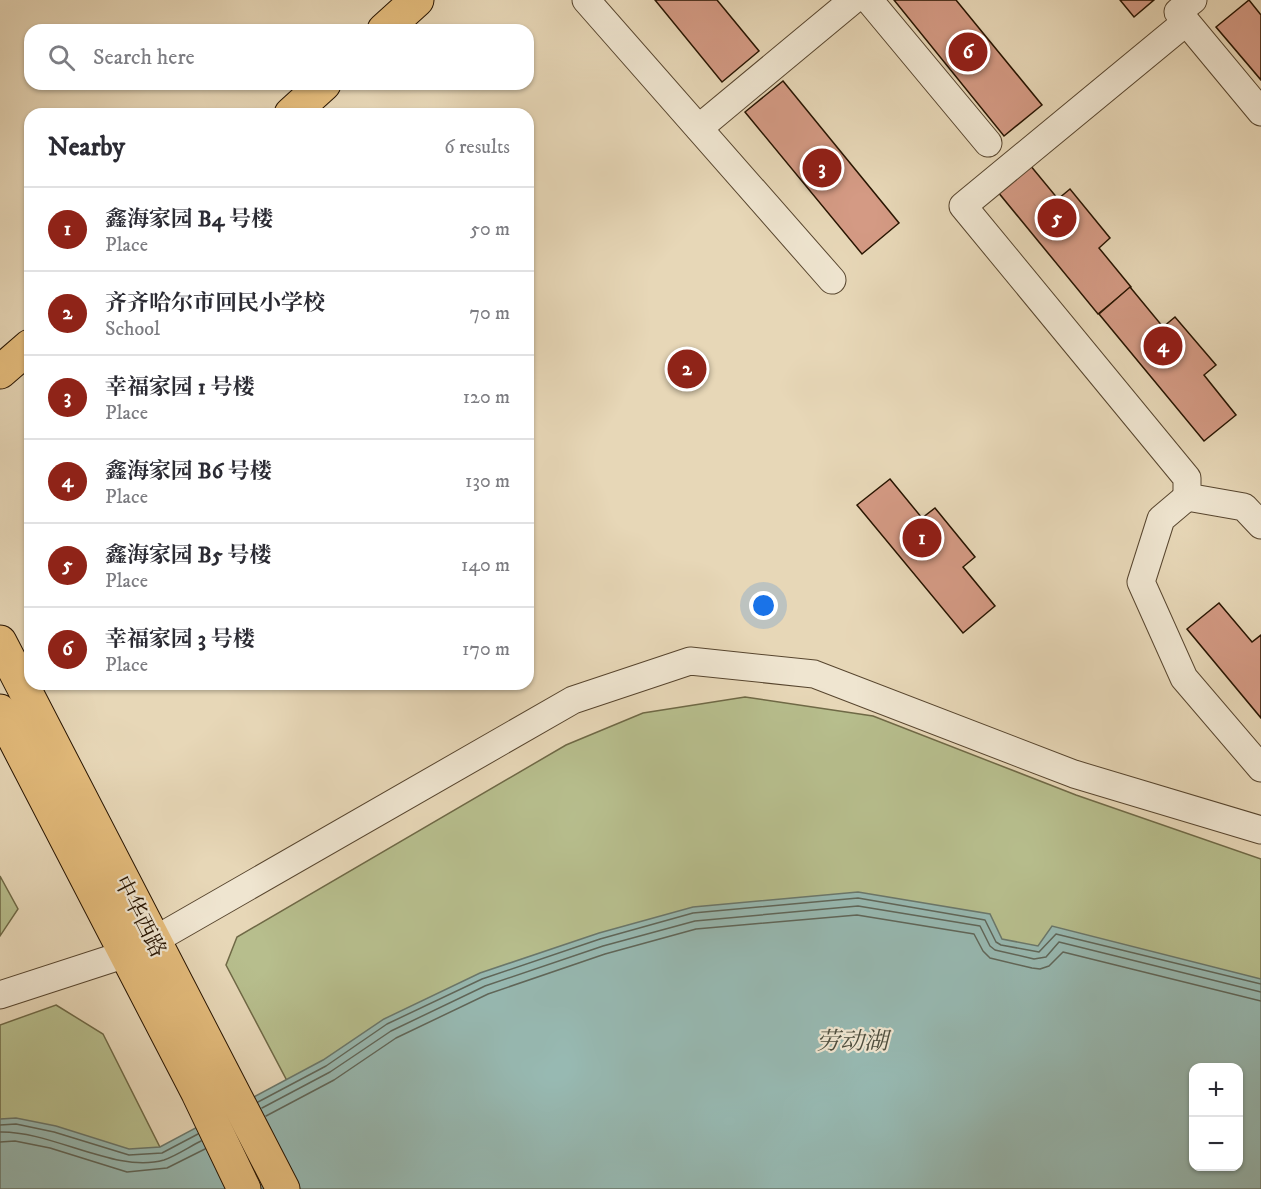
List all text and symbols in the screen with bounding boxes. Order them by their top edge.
search box [24,24,534,90]
pin: 6 [948,29,988,74]
icon: search [45,41,78,74]
text: Search here [93,44,195,71]
text: Nearby [48,131,125,164]
text: 6 results [444,135,510,160]
pin: 3 [802,146,842,190]
pin: 5 [1038,196,1076,240]
text: 鑫海家园 B4 号楼 [105,206,273,233]
text: 1 [64,217,71,242]
text: 50 m [470,217,510,242]
text: Place [105,233,148,258]
text: 齐齐哈尔市回民小学校 [105,290,325,317]
text: 2 [63,301,72,326]
text: 70 m [469,301,510,326]
text: School [105,317,160,342]
pin: 4 [1144,324,1182,368]
pin: 2 [668,346,706,392]
text: 幸福家园 1 号楼 [105,374,255,401]
text: 3 [64,385,71,410]
text: 120 m [463,385,510,410]
text: Place [105,401,148,426]
text: 鑫海家园 B6 号楼 [105,458,272,485]
text: 4 [62,469,73,494]
text: 130 m [465,469,510,494]
text: Place [105,485,148,510]
pin: 1 [902,516,942,560]
text: 鑫海家园 B5 号楼 [105,542,271,569]
text: 5 [63,553,72,578]
text: 140 m [461,553,510,578]
text: Place [105,569,148,594]
your location [749,591,778,620]
text: 幸福家园 3 号楼 [105,626,255,653]
text: 6 [62,637,73,662]
text: 170 m [462,637,510,662]
text: Place [105,653,148,678]
street label: 中华西路 [108,871,172,962]
water label: 劳动湖 [816,1027,892,1057]
map controls [1189,1063,1243,1171]
button: + [1189,1063,1243,1117]
button: − [1189,1117,1243,1171]

